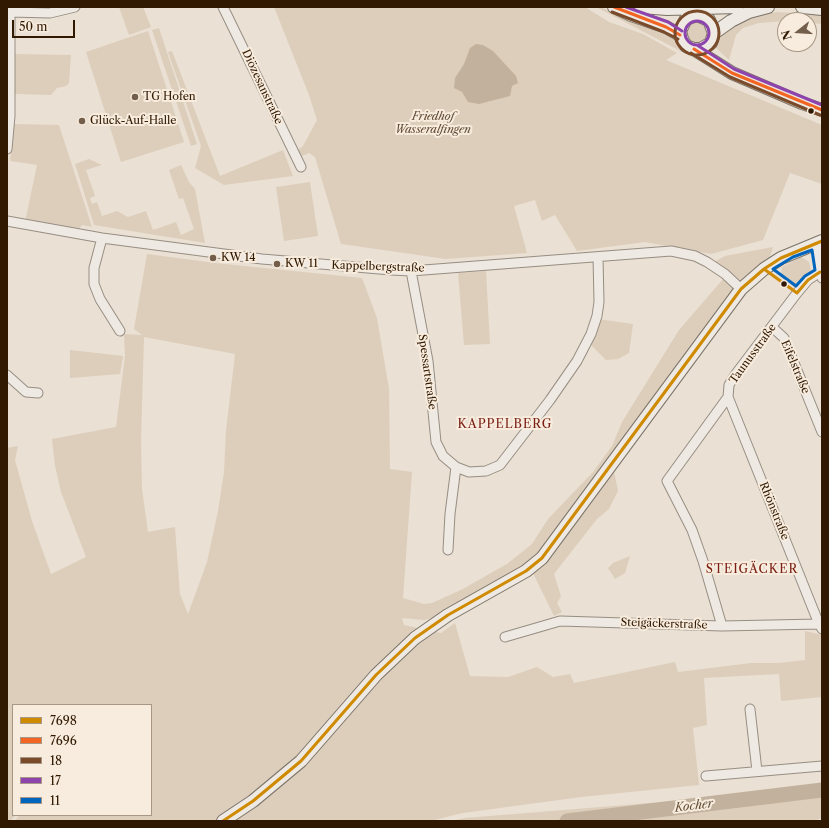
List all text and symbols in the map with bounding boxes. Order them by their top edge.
scale bar [14,12,77,38]
north arrow [777,12,817,52]
text: 50 m [19,19,48,34]
text: N [778,29,795,42]
street label: Diözesanstraße [239,47,285,127]
place label: TG Hofen [143,90,196,104]
marker: TG Hofen [130,92,140,102]
unlabelled marker [806,106,816,116]
park label: Friedhof Wasseralfingen [395,110,471,136]
place label: Glück-Auf-Halle [90,114,177,128]
marker: Glück-Auf-Halle [77,116,87,126]
place label: KW 14 [221,251,256,265]
marker: KW 14 [208,253,218,263]
place label: KW 11 [285,257,318,271]
marker: KW 11 [272,259,282,269]
street label: Kappelbergstraße [331,259,425,275]
unlabelled marker [779,279,789,289]
street label: Taunusstraße [727,321,779,387]
street label: Spessartstraße [415,333,439,411]
street label: Eifelstraße [778,338,812,396]
district label: KAPPELBERG [458,418,552,432]
street label: Rhönstraße [756,480,792,542]
district label: STEIGÄCKER [706,563,798,577]
street label: Steigäckerstraße [620,616,708,632]
legend [12,704,152,816]
text: 7698 [50,713,77,728]
text: 7696 [50,733,77,748]
text: 18 [50,753,62,768]
text: 17 [50,773,61,788]
text: 11 [50,793,60,808]
water label: Kocher [674,797,714,815]

